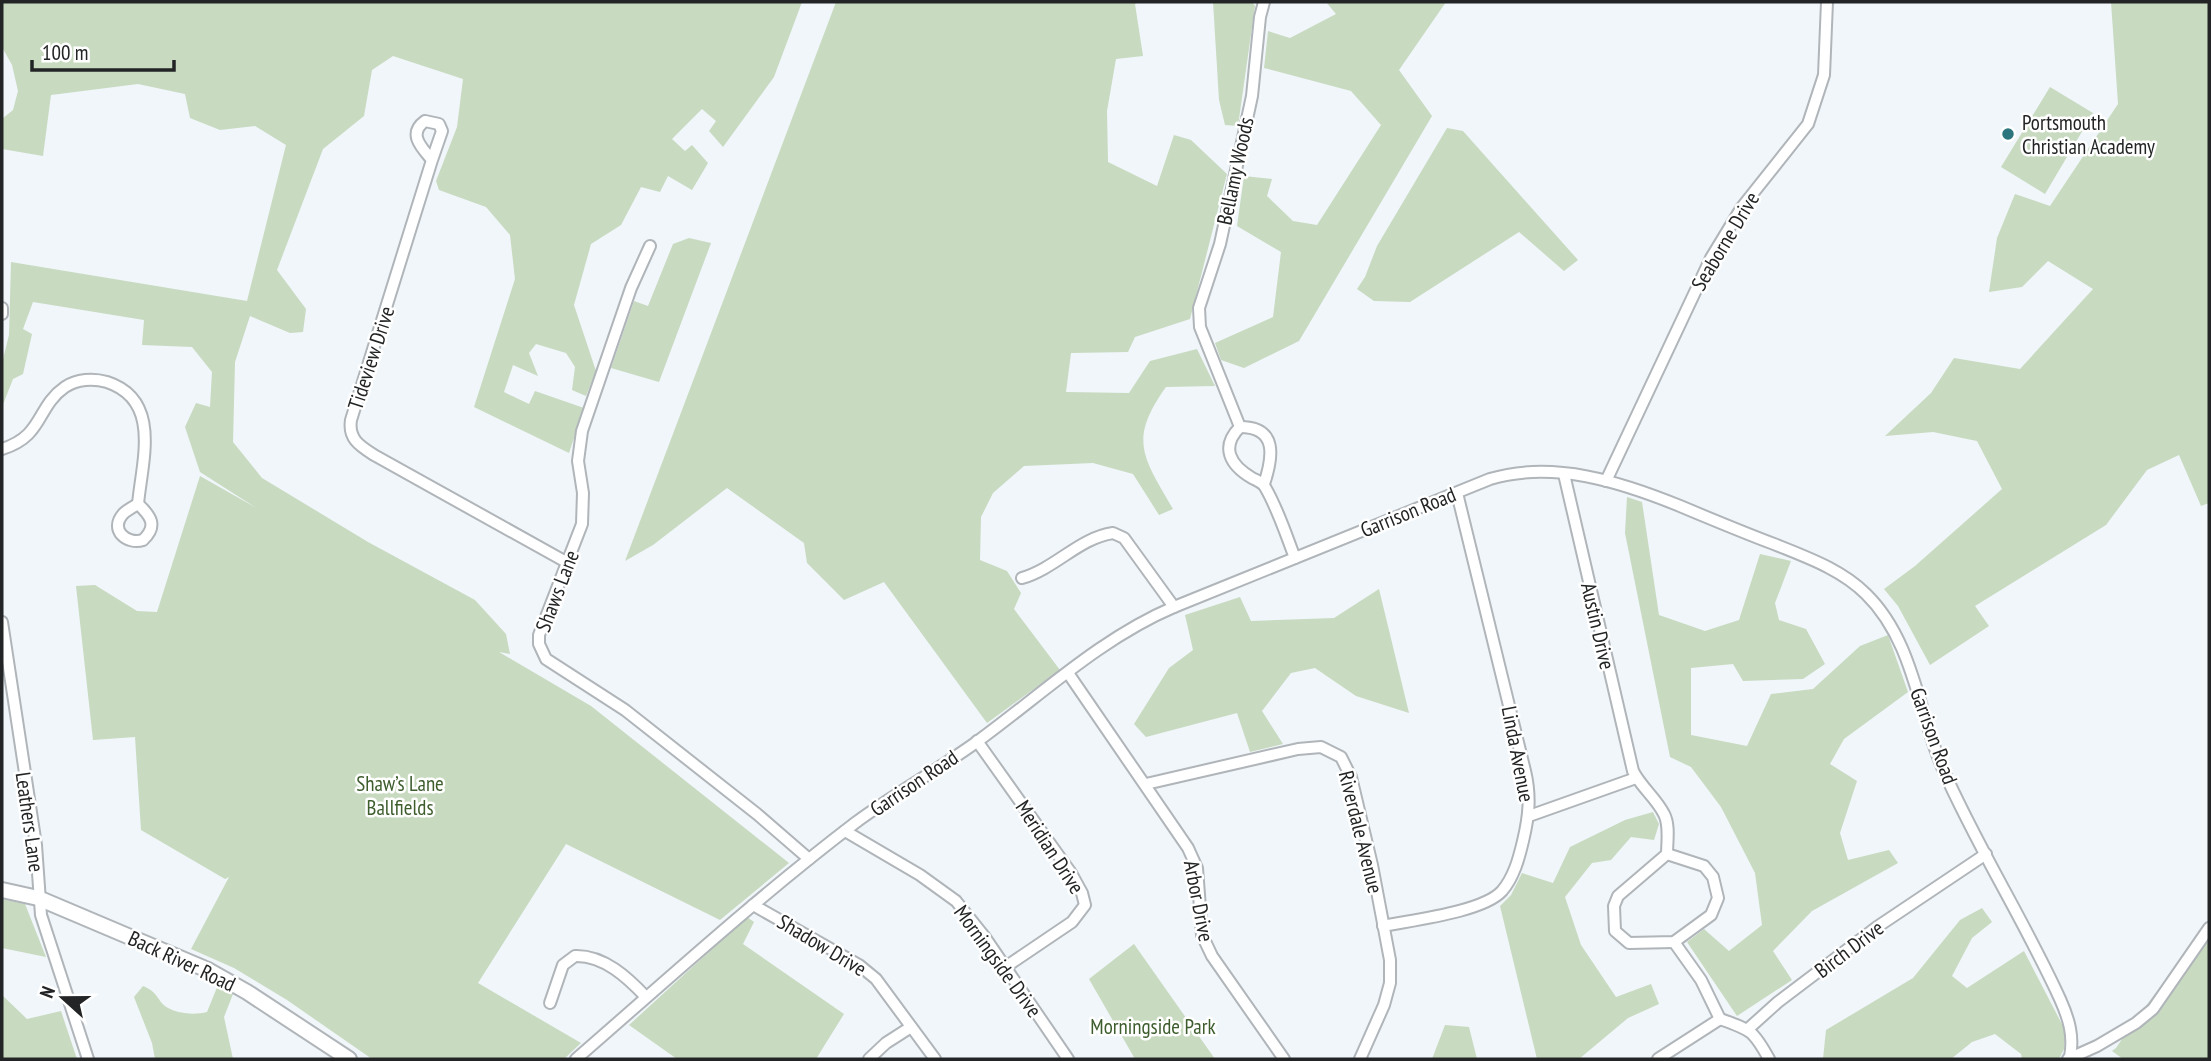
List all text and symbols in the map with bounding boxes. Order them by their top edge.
scale bar [32,28,173,72]
text: 100 m [42,39,88,66]
place label: Portsmouth Christian Academy [2022,109,2155,160]
street label: Bellamy Woods [1210,115,1260,227]
marker: Portsmouth Christian Academy [2000,126,2016,142]
street label: Seaborne Drive [1685,187,1765,295]
street label: Tideview Drive [342,303,400,413]
street label: Garrison Road [1356,481,1460,543]
street label: Shaws Lane [529,546,585,636]
street label: Austin Drive [1575,580,1621,672]
street label: Garrison Road [1904,684,1964,788]
street label: Linda Avenue [1495,704,1541,804]
street label: Garrison Road [865,744,963,822]
street label: Riverdale Avenue [1333,768,1389,896]
street label: Leathers Lane [10,770,50,874]
park label: Shaw’s Lane Ballfields [356,770,444,821]
street label: Meridian Drive [1010,795,1090,899]
street label: Arbor Drive [1178,858,1220,944]
street label: Morningside Drive [948,900,1048,1022]
street label: Shadow Drive [773,908,871,982]
street label: Birch Drive [1809,914,1889,984]
street label: Back River Road [124,924,240,998]
north arrow [28,963,98,1033]
text: N [34,983,60,1001]
park label: Morningside Park [1090,1013,1216,1040]

